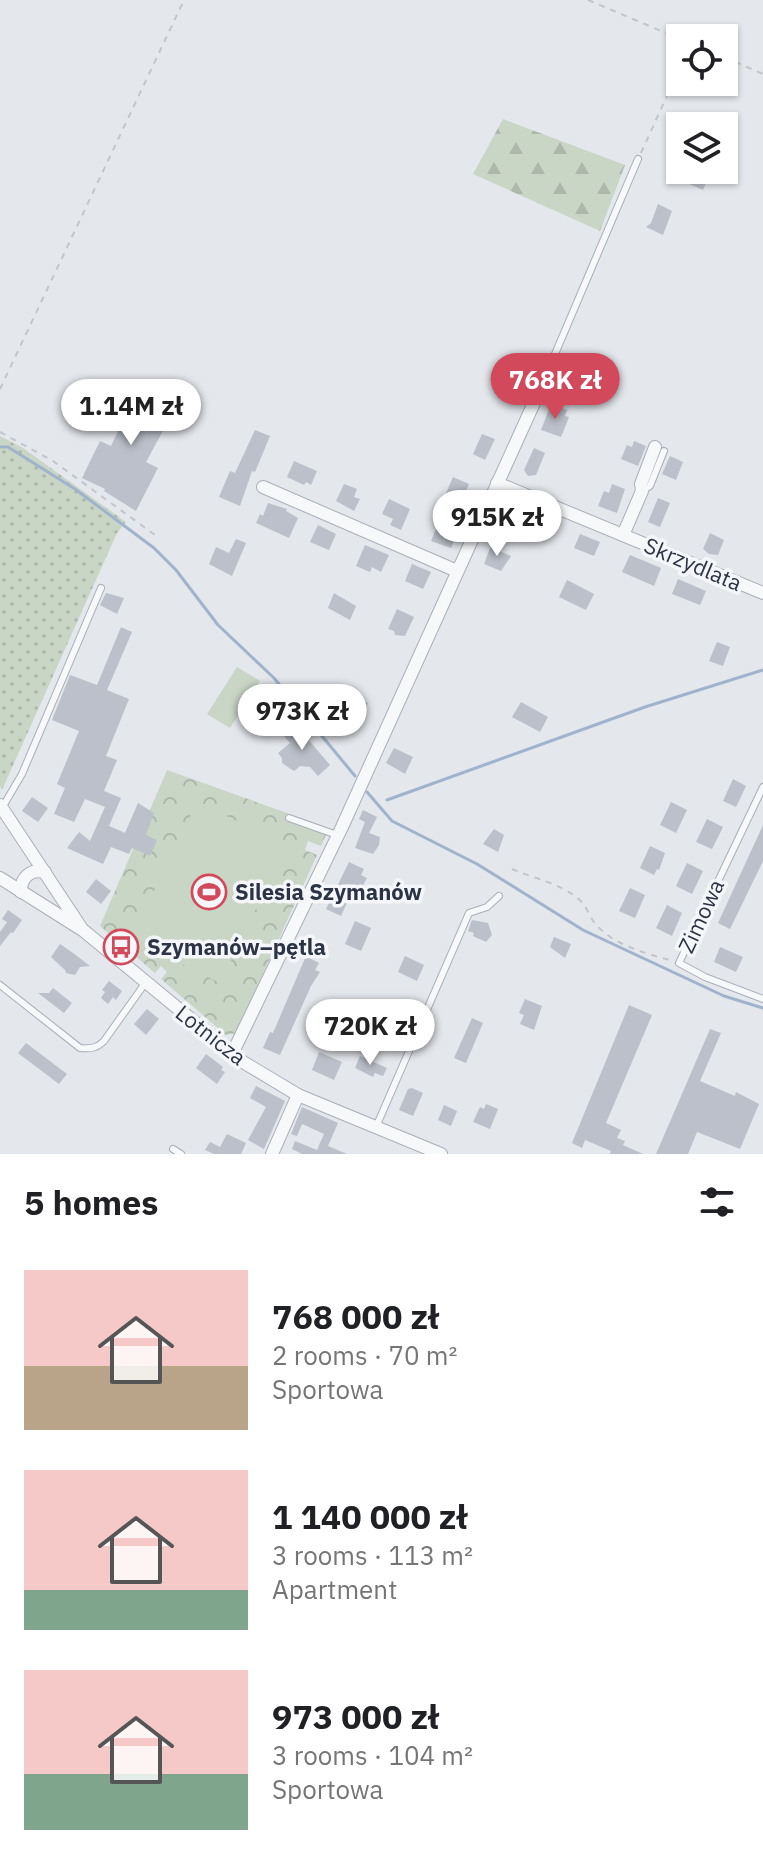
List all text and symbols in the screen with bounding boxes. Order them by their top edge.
map controls [666,24,738,184]
button: locate [666,24,738,96]
button: layers [666,112,738,184]
pin: 768K zł [481,353,629,421]
text: 768K zł [509,362,601,396]
pin: 1.14M zł [48,379,214,447]
text: 1.14M zł [79,388,183,422]
pin: 915K zł [423,490,571,558]
text: 915K zł [451,499,543,533]
street label: Skrzydlata [640,530,747,597]
pin: 973K zł [228,684,376,752]
text: 973K zł [256,693,348,727]
sports icon: Silesia Szymanów [190,873,228,911]
street label: Zimowa [671,874,730,957]
place label: Silesia Szymanów [235,877,422,906]
bus stop icon: Szymanów–pętla [102,928,140,966]
place label: Szymanów–pętla [147,932,326,961]
street label: Lotnicza [170,998,253,1071]
pin: 720K zł [296,999,444,1067]
text: 720K zł [324,1008,416,1042]
text: 5 homes [24,1180,159,1224]
icon: filters [695,1180,739,1224]
text: 768 000 zł [272,1294,439,1338]
icon: home [88,1302,184,1398]
text: 2 rooms · 70 m² [272,1338,457,1372]
text: Sportowa [272,1372,383,1406]
text: 1 140 000 zł [272,1494,467,1538]
icon: home [88,1502,184,1598]
text: 3 rooms · 113 m² [272,1538,473,1572]
text: Apartment [272,1572,397,1606]
text: 973 000 zł [272,1694,439,1738]
icon: home [88,1702,184,1798]
text: 3 rooms · 104 m² [272,1738,473,1772]
text: Sportowa [272,1772,383,1806]

